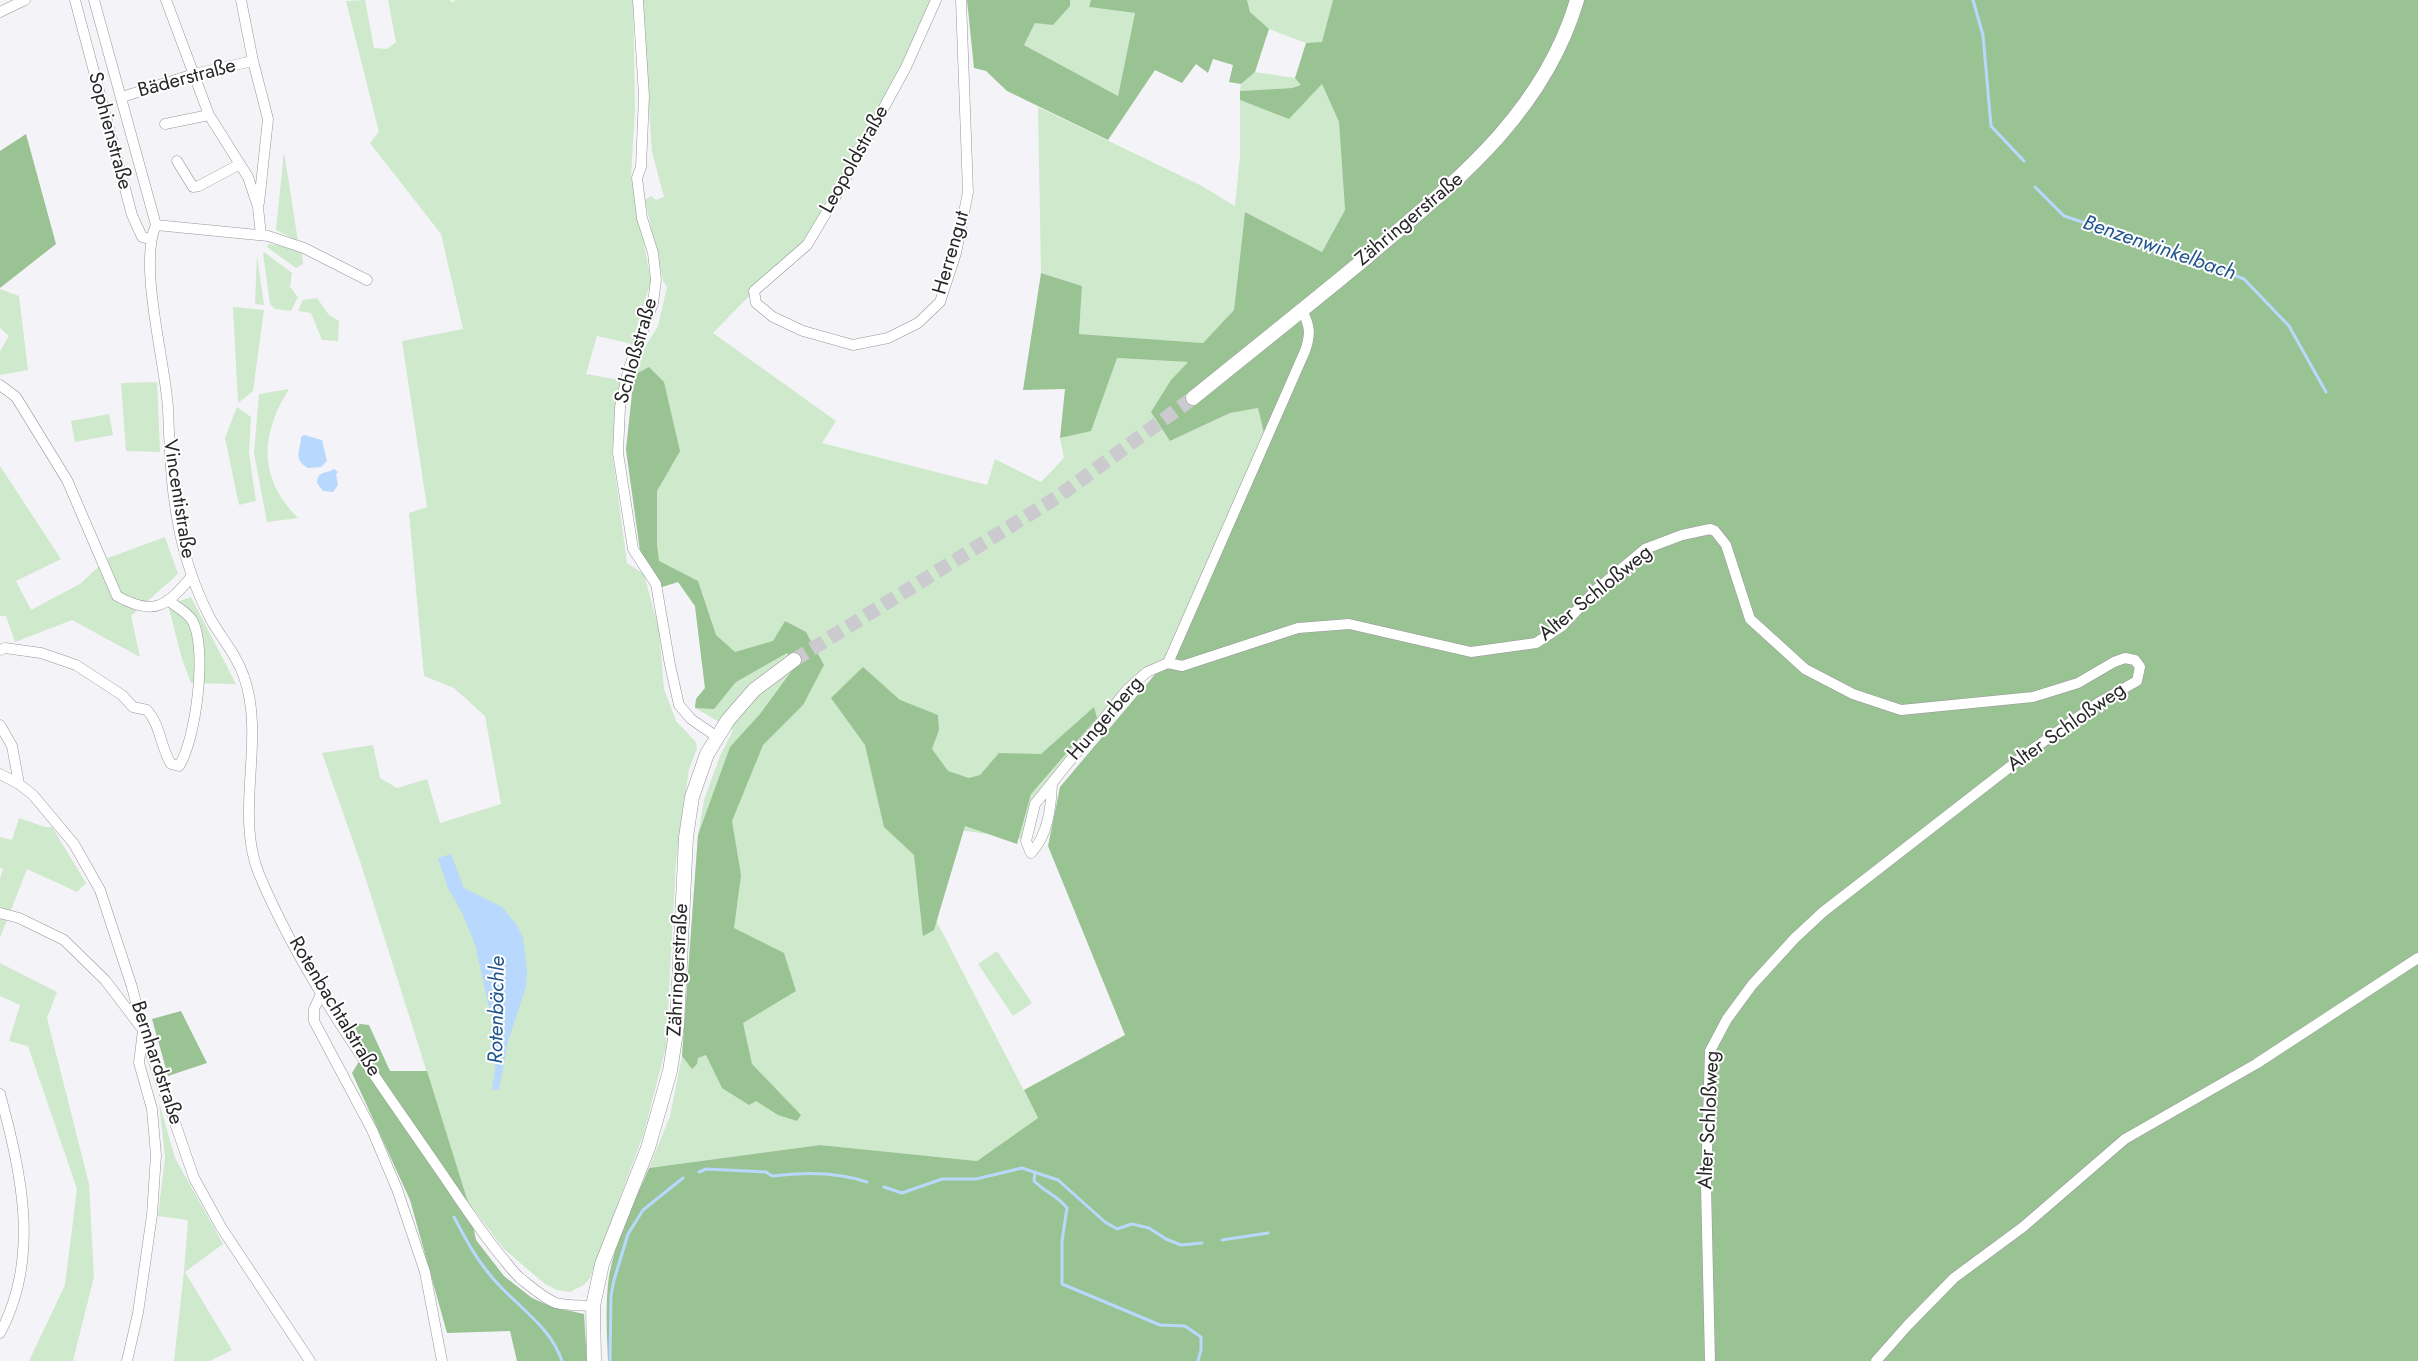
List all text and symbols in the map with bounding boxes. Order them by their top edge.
street label: Bäderstraße [135,54,239,104]
street label: Sophienstraße [82,70,136,192]
street label: Leopoldstraße [816,102,894,218]
street label: Zähringerstraße [1351,168,1469,272]
street label: Herrengut [929,209,975,297]
water label: Benzenwinkelbach [2079,211,2239,287]
street label: Schloßstraße [610,295,664,407]
street label: Vincentistraße [157,438,199,560]
street label: Alter Schloßweg [1535,541,1657,647]
street label: Hungerberg [1063,672,1149,766]
street label: Alter Schloßweg [2003,678,2131,778]
street label: Zähringerstraße [664,903,694,1037]
street label: Rotenbachtalstraße [283,933,385,1081]
water label: Rotenbächle [484,956,512,1064]
street label: Bernhardstraße [125,998,187,1128]
street label: Alter Schloßweg [1694,1050,1726,1190]

